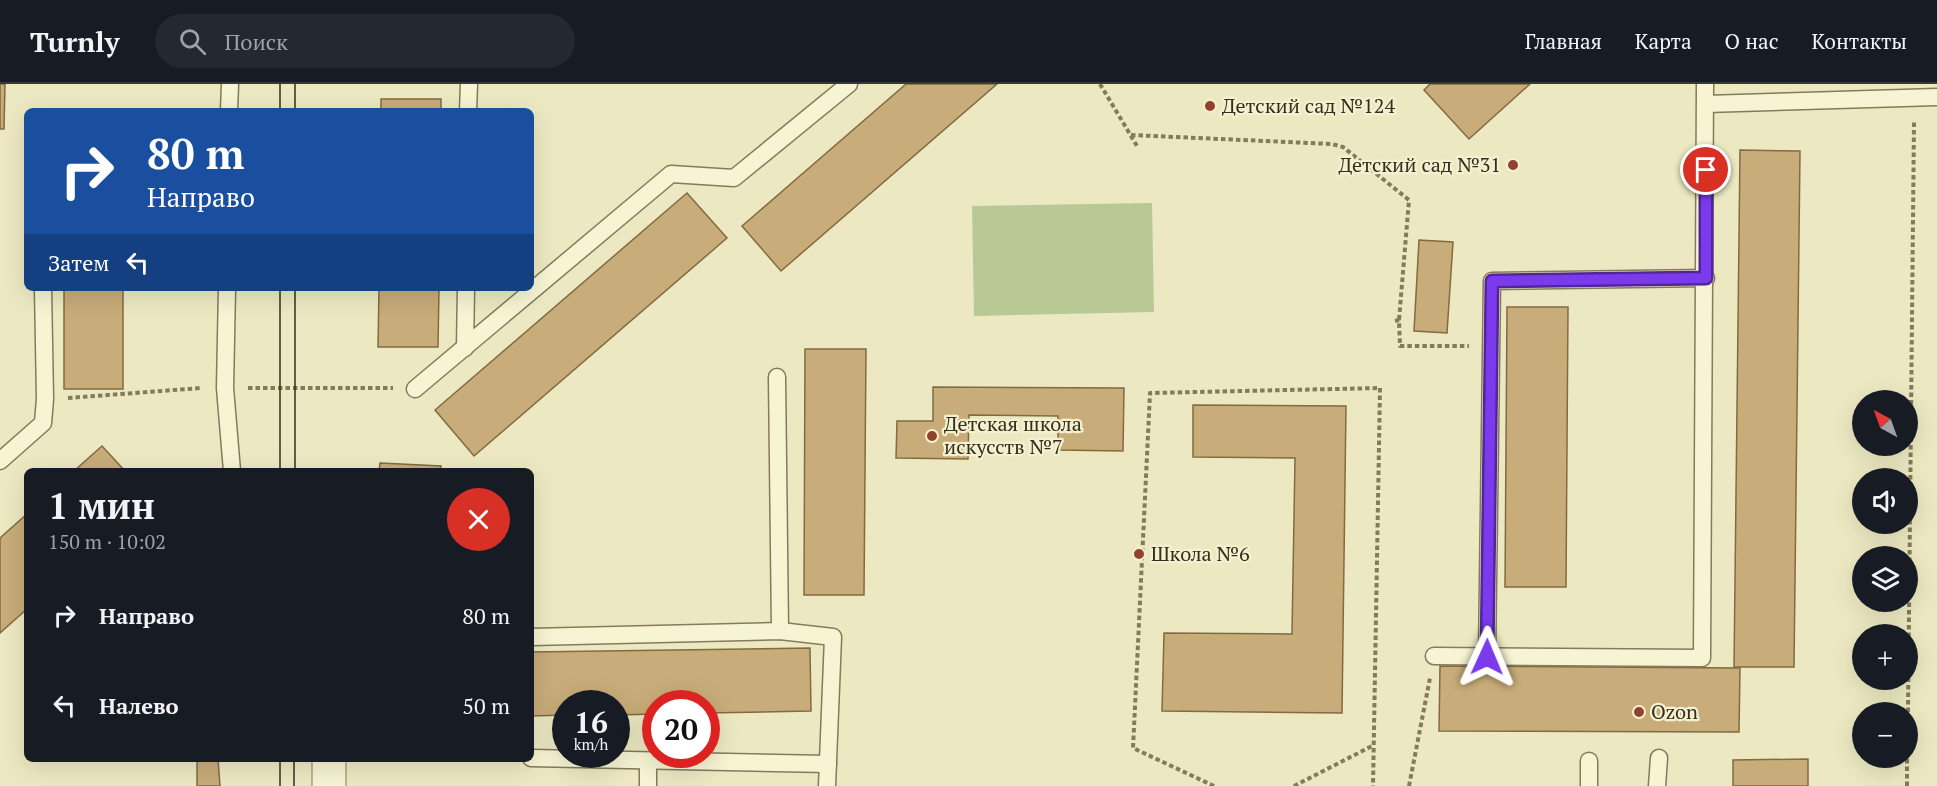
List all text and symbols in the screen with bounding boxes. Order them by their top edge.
search box [155,14,575,68]
text: Turnly [30,23,119,60]
icon: search [176,25,209,58]
text: Поиск [224,27,288,56]
text: Главная [1525,27,1602,55]
text: Карта [1635,27,1692,55]
text: О нас [1725,27,1778,55]
text: Контакты [1811,27,1907,55]
place label: Детский сад №124 [1222,92,1395,119]
marker: Детский сад №124 [1203,99,1217,113]
text: 80 m [147,125,245,181]
icon: right [48,132,126,210]
pin [1680,144,1731,195]
place label: Детский сад №31 [1339,151,1501,178]
icon: arrive [1689,153,1722,186]
marker: Детский сад №31 [1506,158,1520,172]
text: Направо [147,179,255,215]
icon: left [121,246,154,279]
text: Затем [48,248,109,277]
north arrow [1852,390,1918,456]
map controls [1852,390,1918,768]
place label: Детская школа искусств №7 [944,410,1082,460]
marker: Детская школа искусств №7 [925,429,939,443]
button: sound [1852,468,1918,534]
text: 1 мин [48,482,155,529]
button: close [447,488,510,551]
text: 150 m · 10:02 [48,528,166,555]
place label: Школа №6 [1151,540,1250,567]
button: layers [1852,546,1918,612]
marker: Школа №6 [1132,547,1146,561]
icon: right [48,599,81,632]
text: Направо [99,601,194,630]
text: 80 m [462,601,510,630]
button: + [1852,624,1918,690]
position arrow [1455,625,1519,689]
icon: left [48,689,81,722]
speed limit sign: 20 [642,690,720,768]
text: Налево [99,691,179,720]
text: 50 m [462,691,510,720]
place label: Ozon [1651,698,1698,725]
text: 16 [574,702,608,742]
button: − [1852,702,1918,768]
marker: Ozon [1632,705,1646,719]
text: km/h [574,734,608,754]

